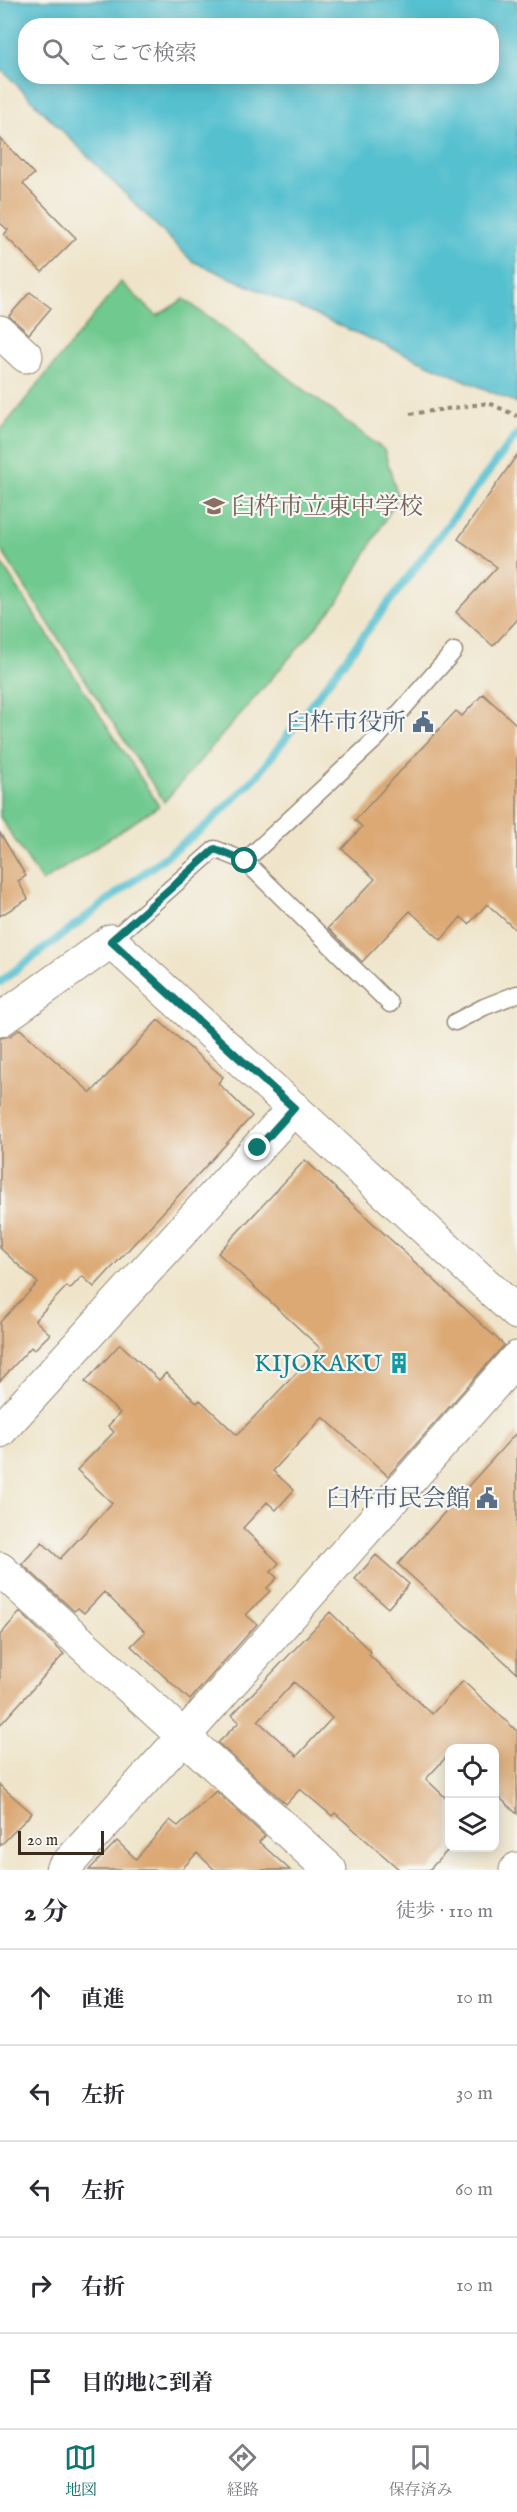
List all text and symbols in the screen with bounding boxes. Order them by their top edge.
search box [18,18,499,84]
icon: search [39,35,72,68]
text: ここで検索 [87,40,197,68]
place label: 臼杵市立東中学校 [231,492,423,523]
school or university icon: 臼杵市立東中学校 [202,494,226,518]
place label: 臼杵市役所 [286,708,406,739]
public building icon: 臼杵市役所 [411,710,435,734]
route start [231,847,257,873]
route end [244,1134,270,1160]
place label: KIJOKAKU [254,1349,383,1380]
building icon: KIJOKAKU [387,1351,411,1375]
place label: 臼杵市民会館 [326,1484,470,1515]
public building icon: 臼杵市民会館 [475,1486,499,1510]
map controls [445,1744,499,1852]
button: locate [445,1744,499,1798]
button: layers [445,1798,499,1852]
scale bar [18,1828,104,1856]
text: 20 m [27,1831,58,1851]
text: 2 分 [24,1896,68,1929]
text: 徒歩 · 110 m [395,1899,493,1924]
icon: ahead [24,1981,57,2014]
text: 10 m [456,1985,493,2010]
text: 直進 [81,1986,125,2014]
icon: left [24,2077,57,2110]
text: 30 m [456,2081,493,2106]
text: 左折 [81,2082,125,2110]
icon: left [24,2173,57,2206]
text: 60 m [455,2177,493,2202]
text: 左折 [81,2178,125,2206]
icon: right [24,2269,57,2302]
text: 10 m [456,2273,493,2298]
text: 右折 [81,2274,125,2302]
icon: arrive [24,2365,57,2398]
text: 目的地に到着 [81,2370,213,2398]
tab: 地図 [64,2441,97,2501]
tab: 経路 [226,2441,259,2501]
tab: 保存済み [388,2441,452,2501]

